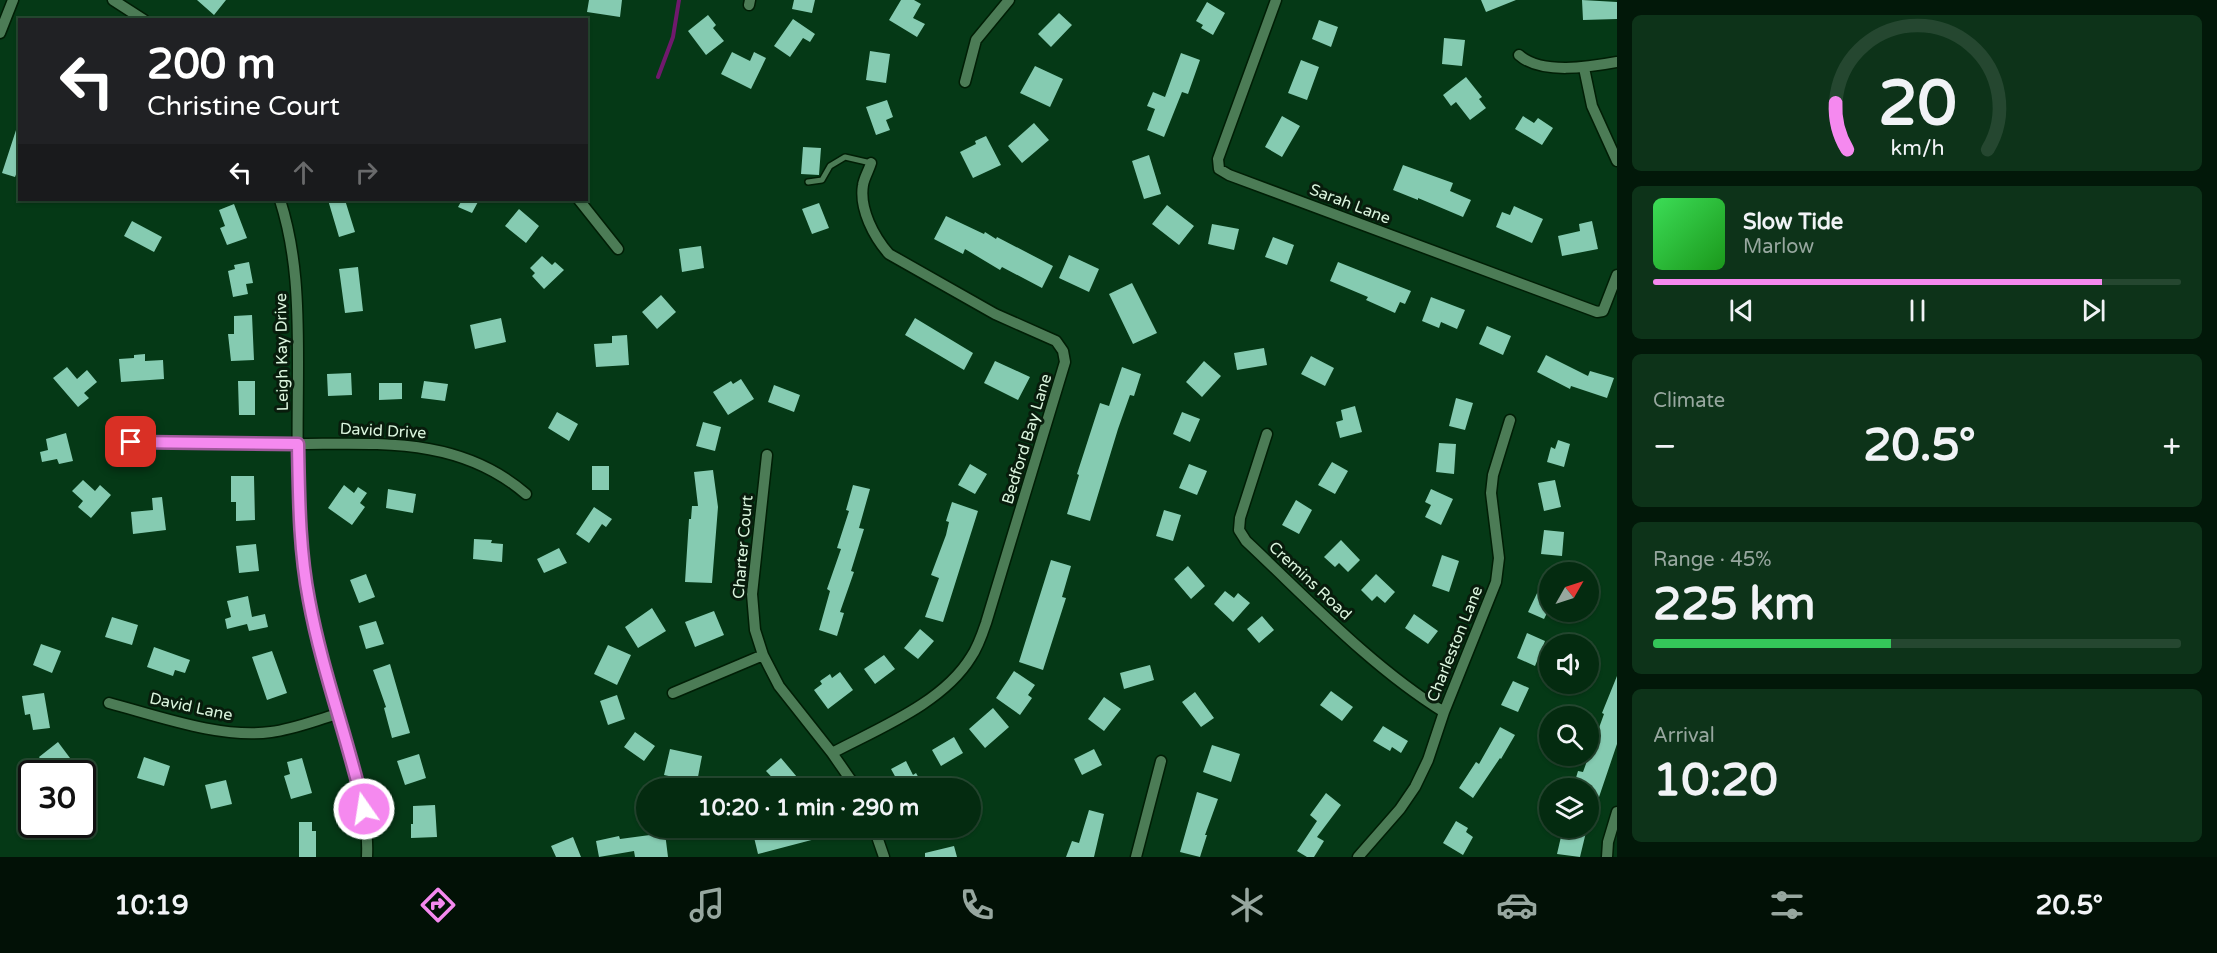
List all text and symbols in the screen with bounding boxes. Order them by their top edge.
text: 200 m [147,39,276,90]
icon: left [48,42,126,120]
text: 20 [1878,67,1956,142]
text: Christine Court [147,90,340,123]
text: km/h [1890,135,1944,161]
icon: left [224,156,257,189]
icon: ahead [287,156,320,189]
icon: right [350,156,383,189]
street label: Sarah Lane [1307,179,1393,229]
text: Slow Tide [1743,209,1843,235]
text: Marlow [1743,235,1814,259]
street label: Leigh Kay Drive [271,293,293,411]
icon: previous [1725,294,1758,327]
icon: pause [1901,294,1934,327]
icon: next [2077,294,2110,327]
street label: Bedford Bay Lane [998,371,1056,507]
text: Climate [1653,389,1725,413]
pin [105,416,156,467]
street label: David Drive [339,419,427,443]
text: 20.5° [1863,419,1976,473]
icon: arrive [114,425,147,458]
text: − [1653,427,1677,466]
text: + [2162,427,2181,466]
street label: Charter Court [729,494,757,600]
street label: Cremins Road [1264,537,1356,625]
text: Range · 45% [1653,548,1772,572]
north arrow [1539,562,1599,622]
map controls [1539,562,1599,838]
text: 225 km [1653,578,1815,632]
street label: Charleston Lane [1423,583,1487,705]
button: sound [1539,634,1599,694]
street label: David Lane [148,688,234,726]
button: search [1539,706,1599,766]
text: Arrival [1653,724,1715,748]
text: 10:20 [1653,754,1778,808]
speed limit sign: 30 [18,760,96,838]
position arrow [332,777,396,841]
button: layers [1539,778,1599,838]
text: 10:20 · 1 min · 290 m [698,795,919,821]
icon: directions [417,884,459,926]
icon: music [686,884,728,926]
icon: phone [956,884,998,926]
icon: climate [1226,884,1268,926]
icon: car [1496,884,1538,926]
icon: filters [1766,884,1808,926]
text: 10:19 [114,889,189,922]
text: 20.5° [2035,889,2103,922]

